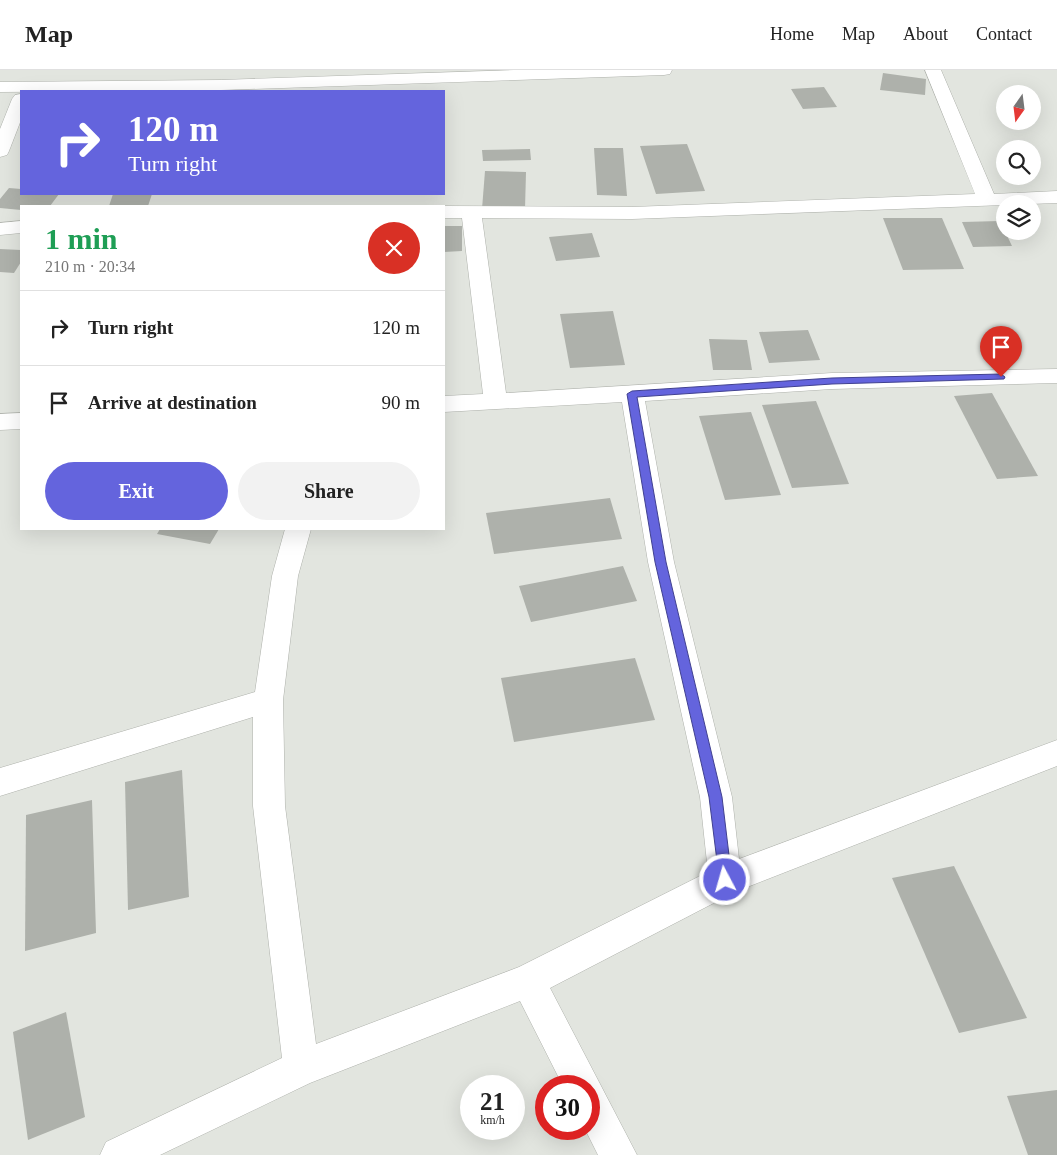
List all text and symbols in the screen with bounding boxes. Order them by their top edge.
text: Map [25,21,73,47]
text: Home [770,24,814,44]
text: Map [842,24,875,44]
text: About [903,24,948,44]
text: Contact [976,24,1032,44]
north arrow [996,85,1041,130]
map controls [996,85,1041,240]
icon: right [45,110,110,175]
text: 120 m [128,110,218,149]
button: search [996,140,1041,185]
text: Turn right [128,151,217,176]
button: layers [996,195,1041,240]
text: 1 min [45,222,118,255]
button: close [368,222,420,274]
text: 210 m · 20:34 [45,258,135,275]
icon: right [45,314,73,342]
text: Turn right [88,317,173,338]
text: 120 m [372,317,420,338]
pin [980,326,1022,377]
icon: arrive [987,333,1015,361]
icon: arrive [45,389,73,417]
text: Arrive at destination [88,392,257,413]
text: 90 m [381,392,420,413]
button: Exit [45,462,228,520]
button: Share [238,462,420,520]
position arrow [698,853,750,905]
speed limit sign: 30 [535,1075,600,1140]
text: 21 [480,1088,505,1115]
text: km/h [480,1113,505,1127]

